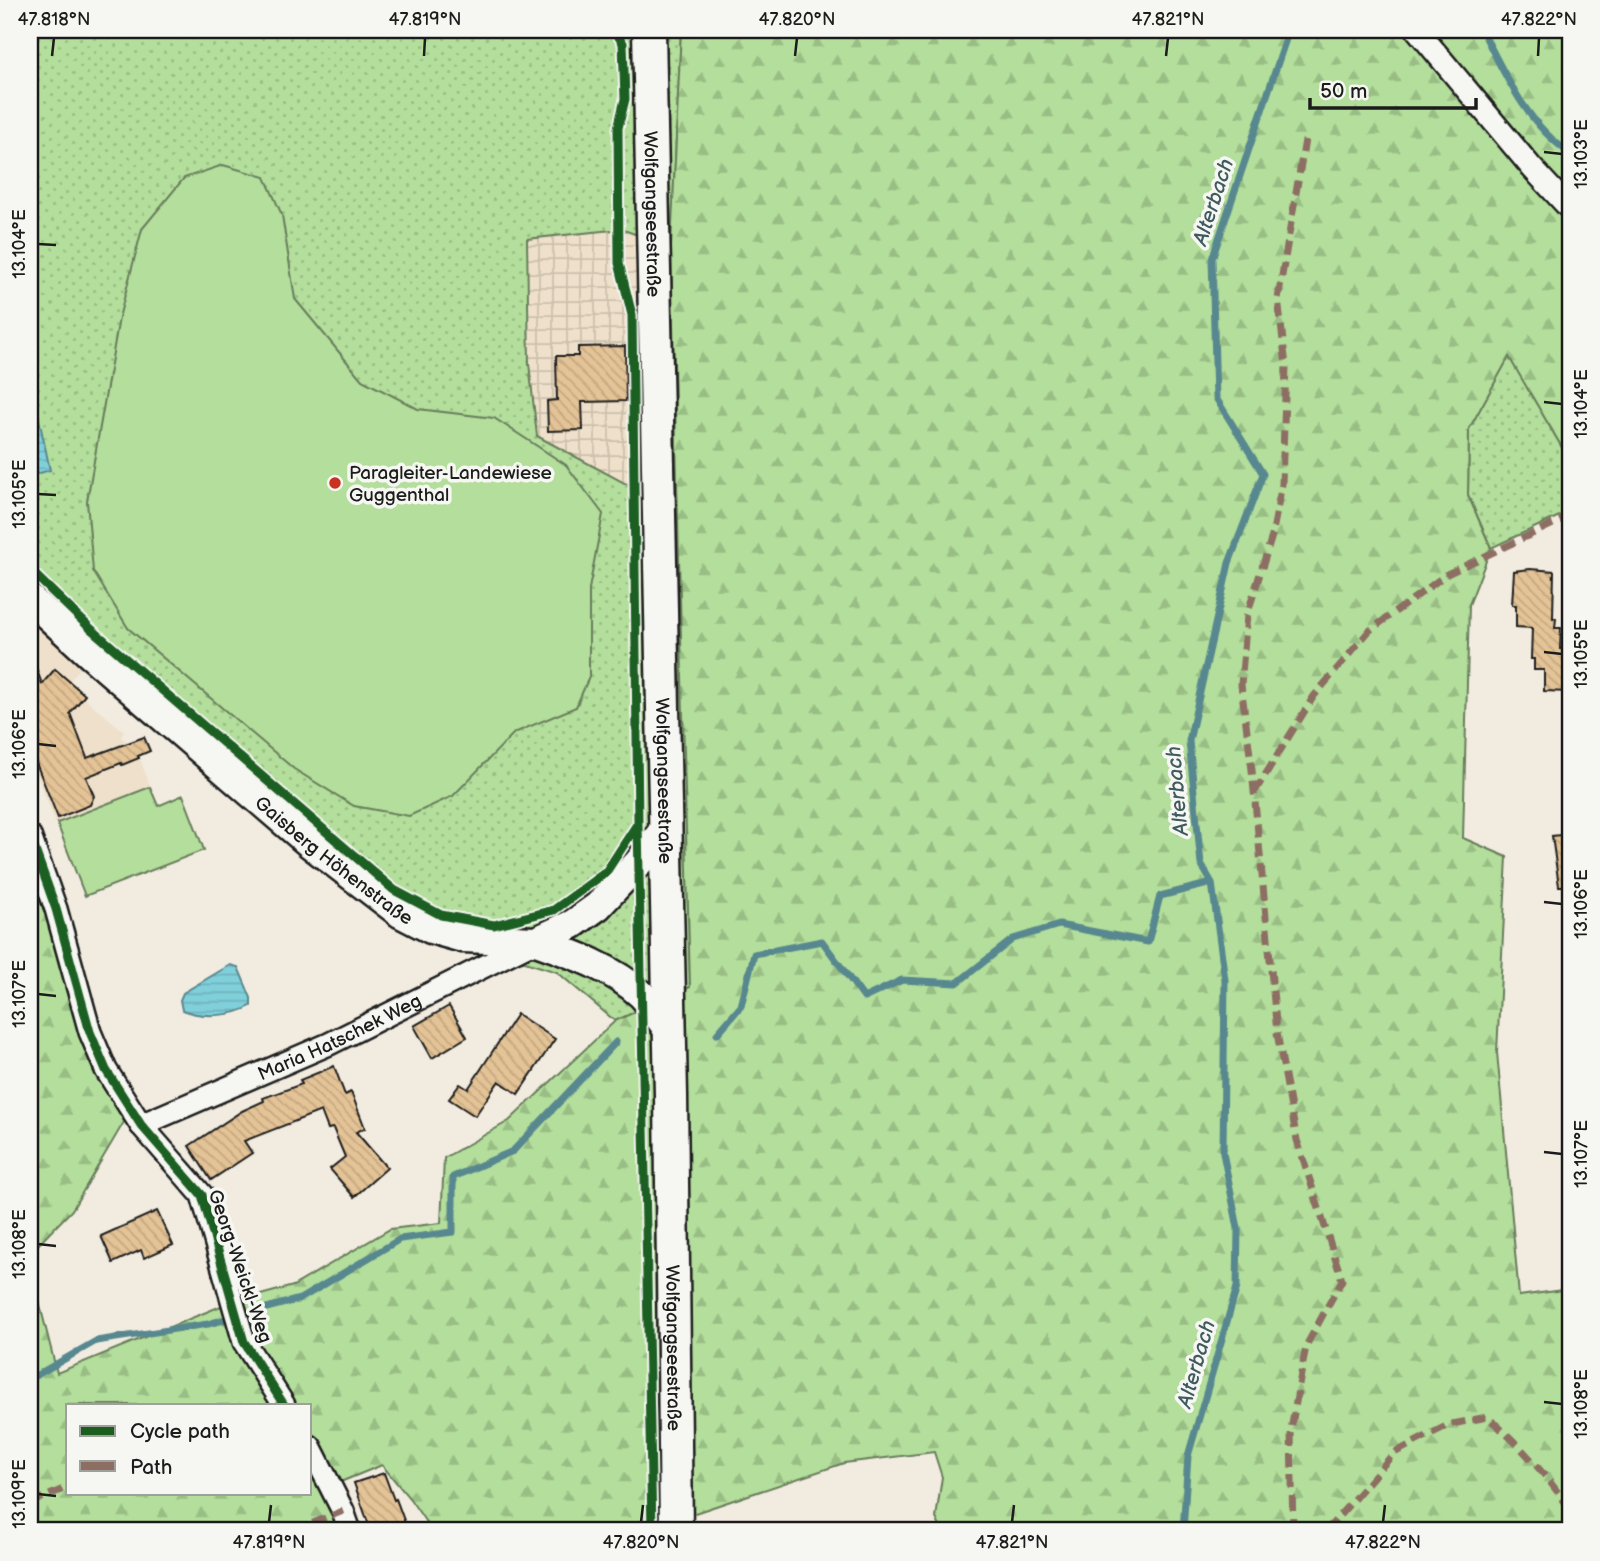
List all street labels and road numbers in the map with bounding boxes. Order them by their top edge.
street label: Wolfgangseestraße [638,131,665,297]
street label: Wolfgangseestraße [650,698,676,864]
street label: Gaisberg Höhenstraße [250,792,416,931]
street label: Maria Hatschek Weg [255,990,426,1086]
street label: Georg-Weickl-Weg [203,1187,277,1346]
street label: Wolfgangseestraße [660,1265,685,1431]

